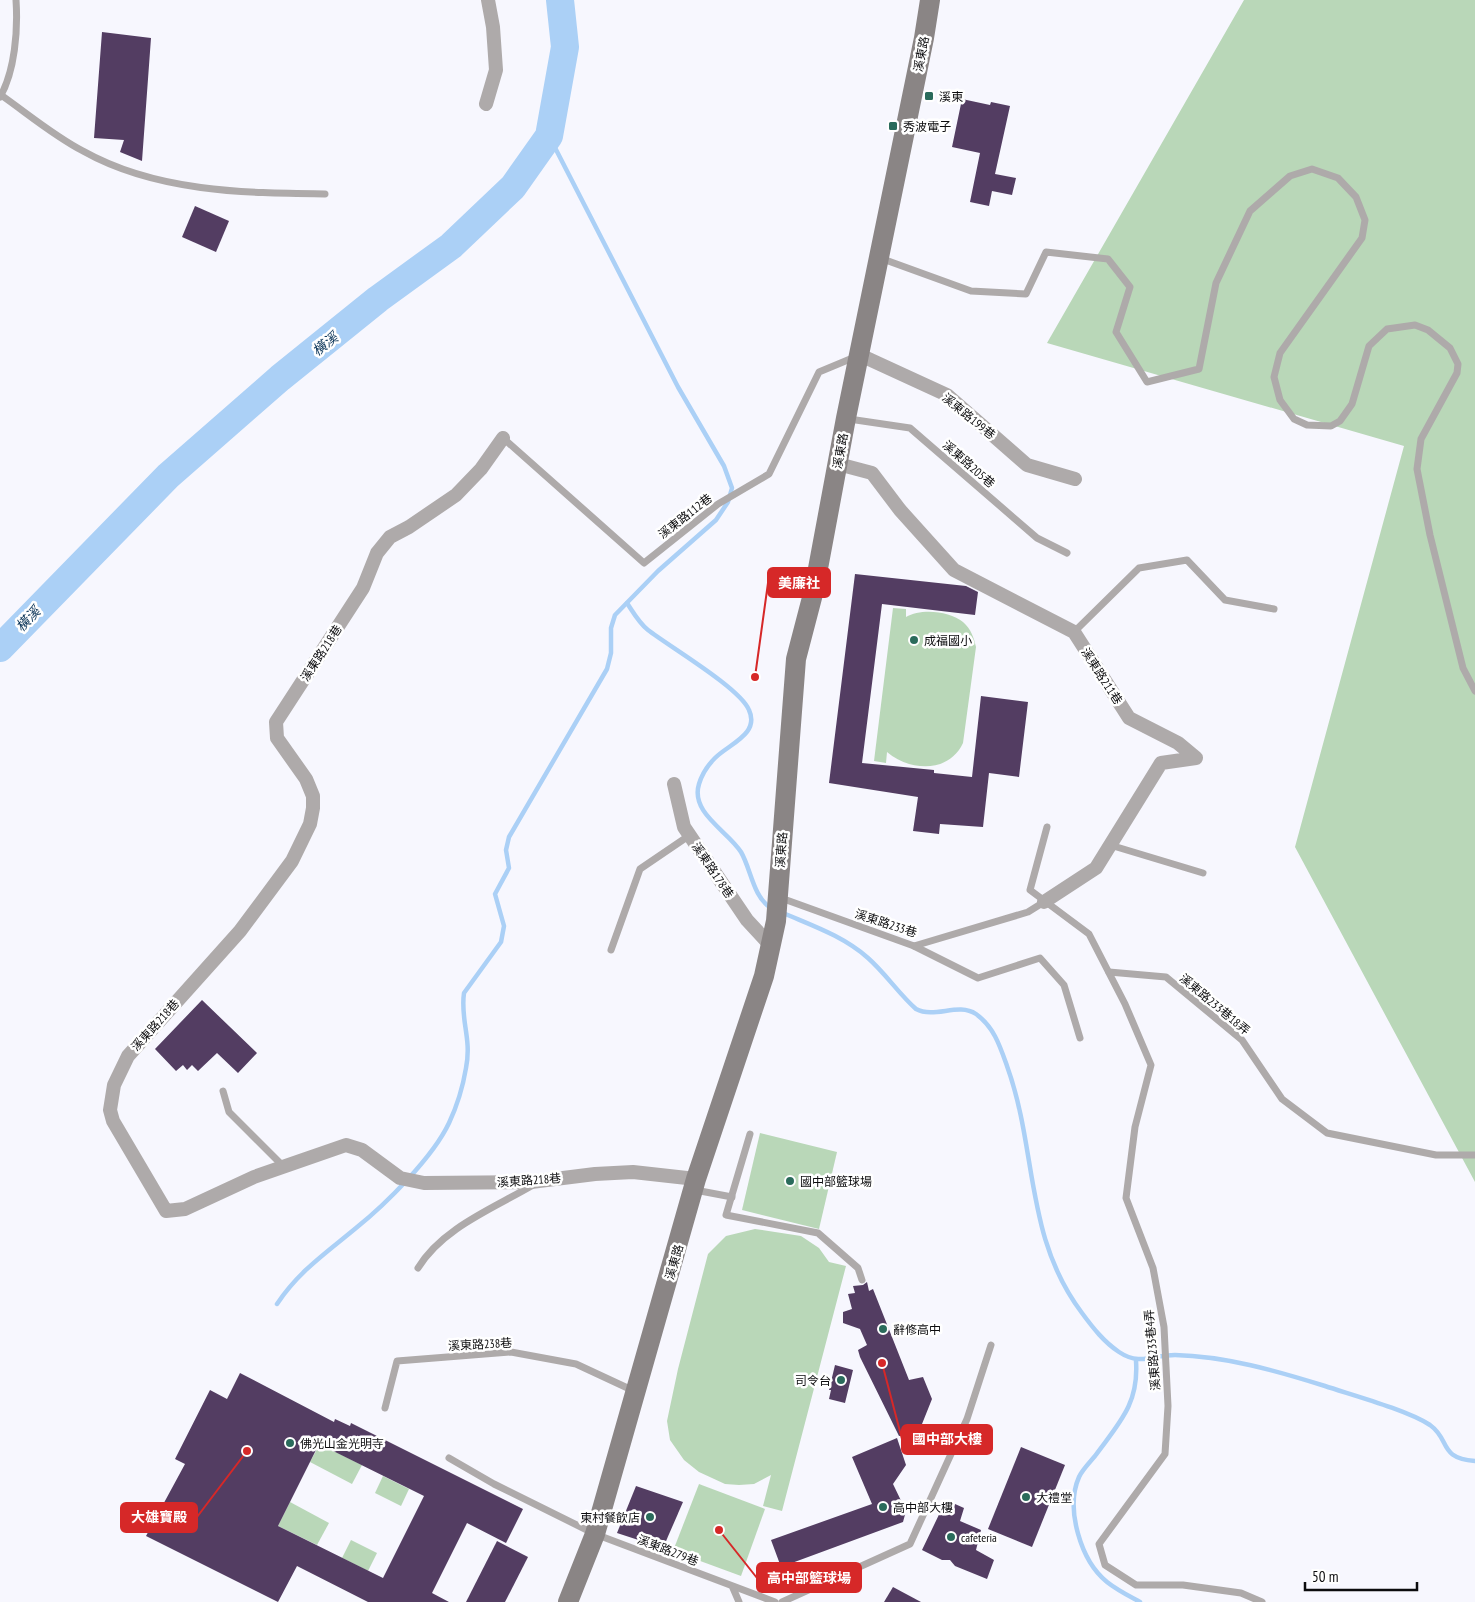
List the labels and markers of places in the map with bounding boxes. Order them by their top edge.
place label: 溪東 [939,89,963,104]
marker: 溪東 [923,90,935,102]
place label: 秀波電子 [903,119,951,134]
marker: 秀波電子 [887,120,899,132]
callout: 美廉社 [768,568,830,597]
place label: 成福國小 [924,633,972,648]
marker: 成福國小 [908,634,920,646]
place label: 國中部籃球場 [800,1174,872,1189]
marker: 國中部籃球場 [784,1175,796,1187]
place label: 辭修高中 [893,1322,941,1337]
marker: 辭修高中 [877,1323,889,1335]
place label: 司令台 [795,1373,831,1388]
marker: 司令台 [835,1374,847,1386]
callout: 國中部大樓 [902,1425,992,1454]
place label: 佛光山金光明寺 [300,1436,384,1451]
marker: 佛光山金光明寺 [284,1437,296,1449]
place label: 大禮堂 [1036,1490,1072,1505]
marker: 大禮堂 [1020,1491,1032,1503]
place label: 高中部大樓 [893,1500,953,1515]
marker: 高中部大樓 [877,1501,889,1513]
callout: 大雄寶殿 [121,1503,197,1532]
place label: 東村餐飲店 [580,1510,640,1525]
marker: 東村餐飲店 [644,1511,656,1523]
place label: cafeteria [961,1530,997,1545]
marker: cafeteria [945,1531,957,1543]
callout: 高中部籃球場 [757,1563,861,1592]

